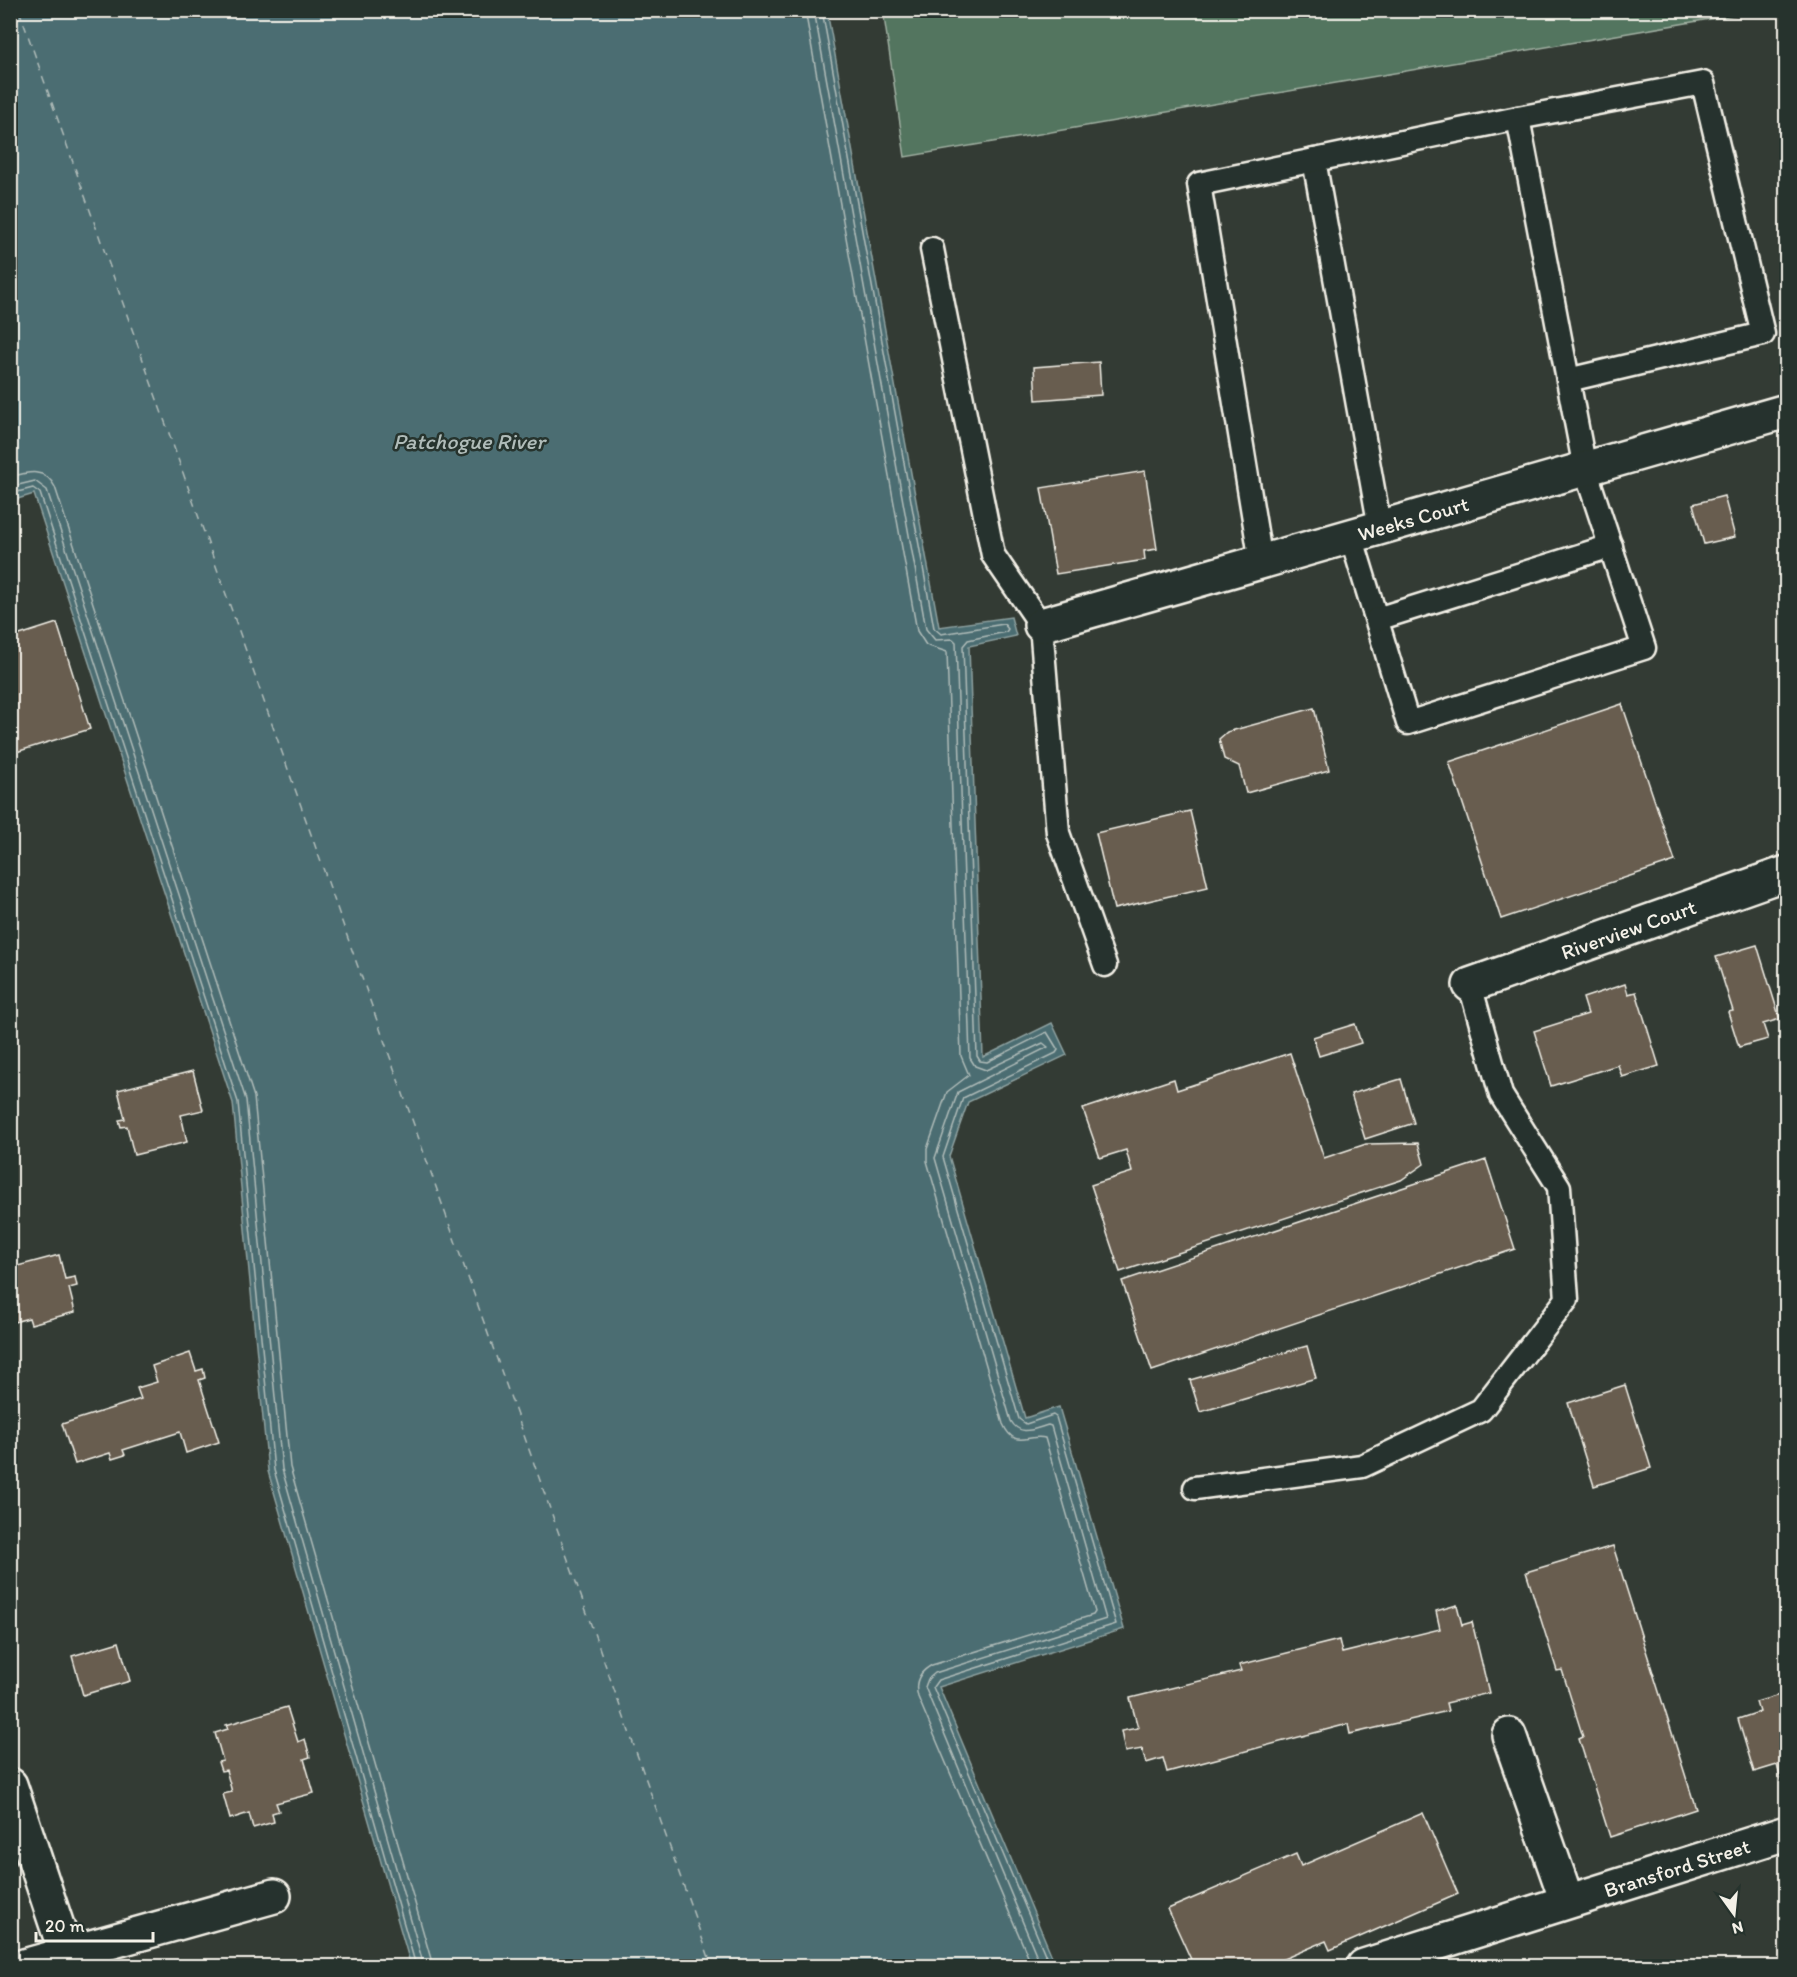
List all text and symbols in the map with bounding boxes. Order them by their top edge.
water label: Patchogue River [393,428,547,455]
street label: Weeks Court [1355,490,1471,546]
street label: Riverview Court [1557,893,1699,964]
street label: Bransford Street [1601,1833,1753,1902]
north arrow [1704,1884,1764,1944]
scale bar [36,1905,153,1943]
text: 20 m [45,1915,85,1937]
text: N [1730,1917,1745,1939]

